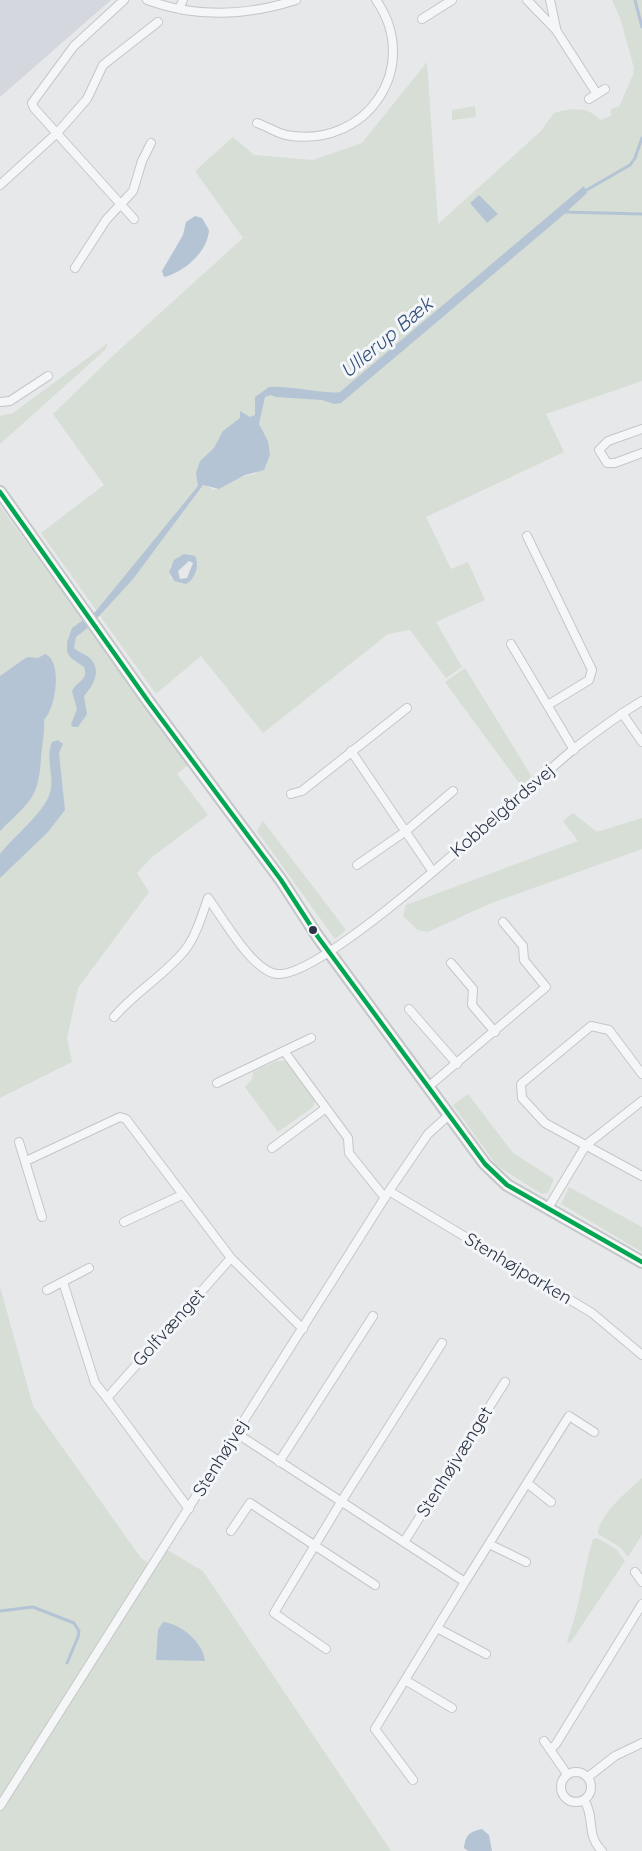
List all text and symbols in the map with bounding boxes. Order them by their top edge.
water label: Ullerup Bæk [336,292,438,384]
street label: Kobbelgårdsvej [446,760,560,862]
unlabelled marker [307,924,319,936]
street label: Stenhøjparken [460,1229,576,1309]
street label: Golfvænget [128,1285,210,1371]
street label: Stenhøjvænget [412,1403,498,1521]
street label: Stenhøjvej [189,1415,253,1501]

